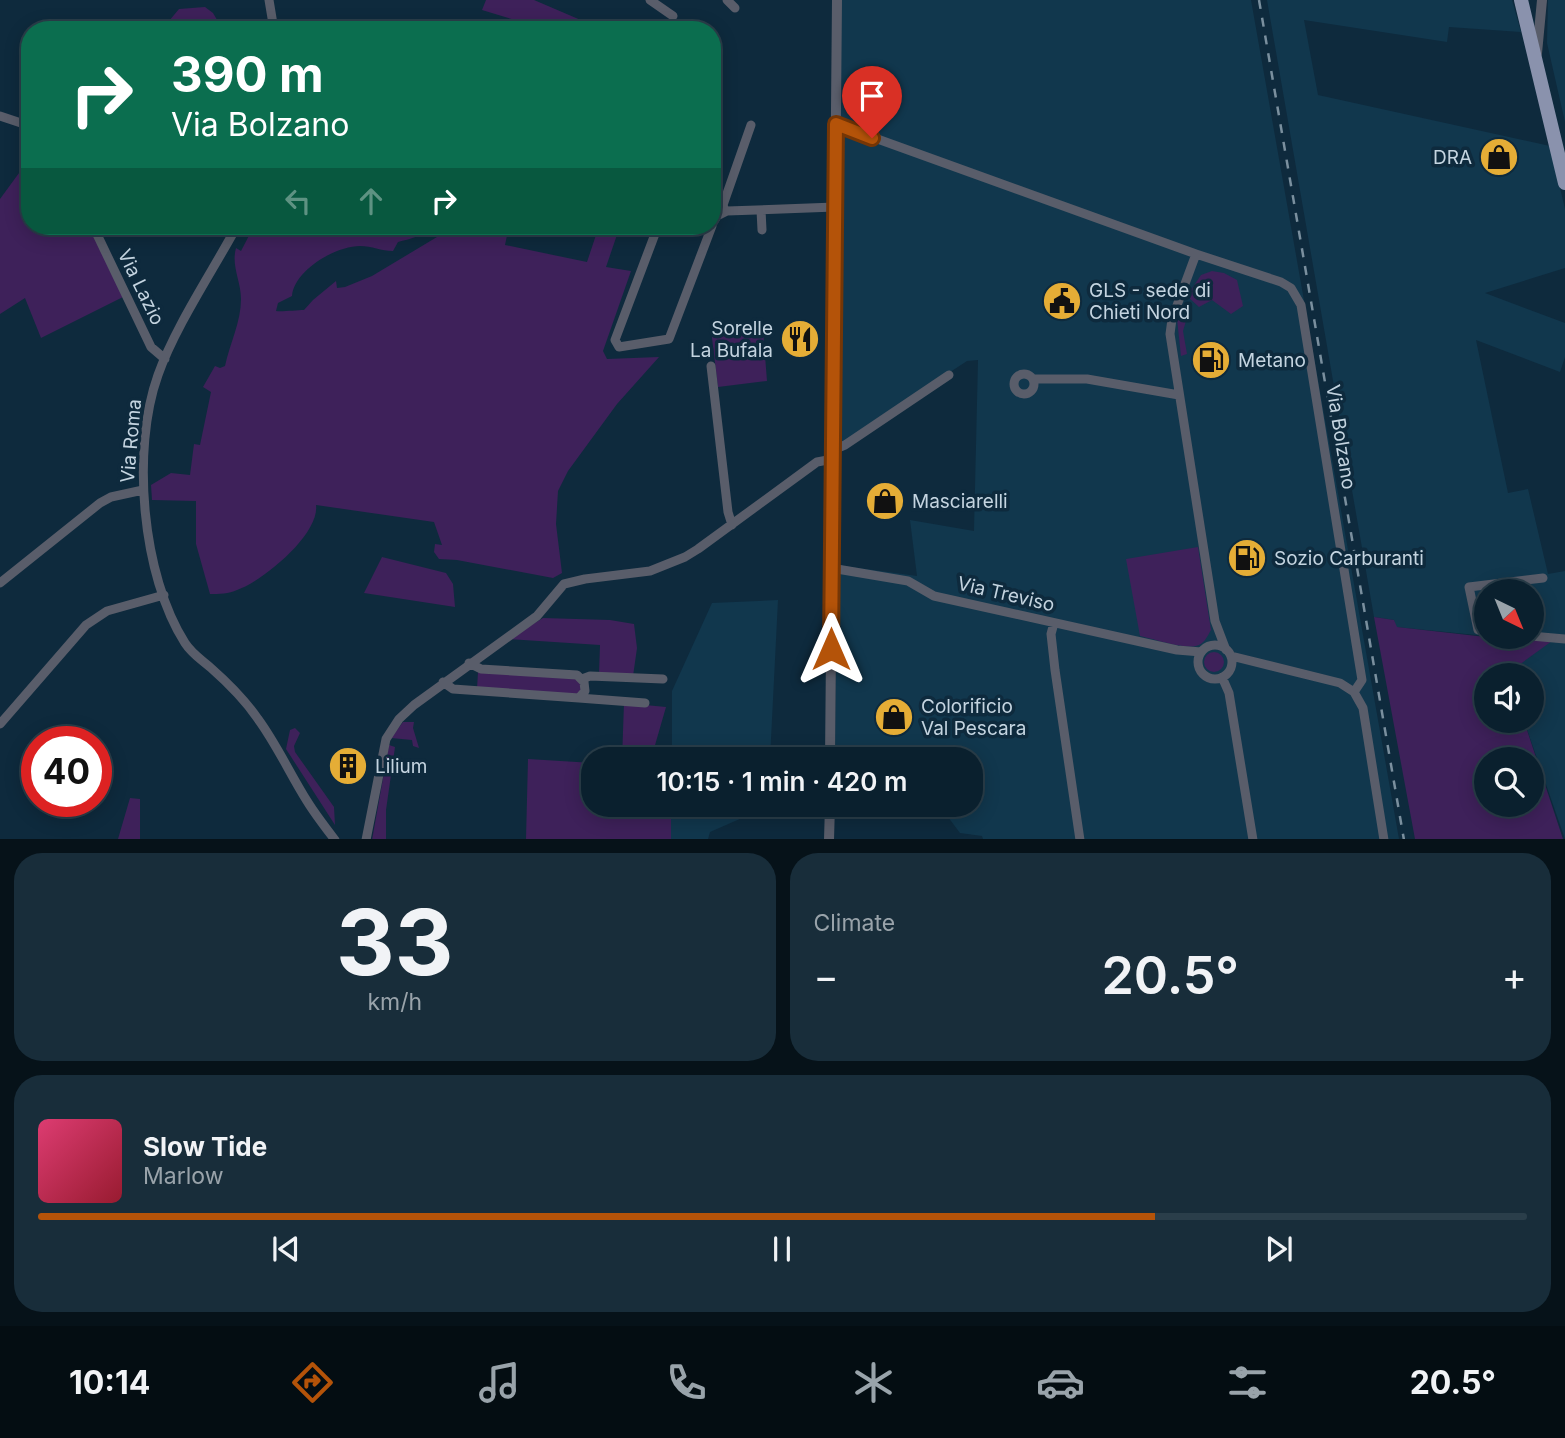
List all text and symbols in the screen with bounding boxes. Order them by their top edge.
text: 390 m [171,45,324,104]
icon: right [56,49,147,140]
pin [842,66,902,138]
icon: arrive [853,77,891,115]
text: Via Bolzano [171,105,349,144]
shop icon: DRA [1478,136,1520,178]
place label: DRA [1433,146,1472,169]
icon: left [279,182,317,220]
icon: ahead [352,182,390,220]
icon: right [425,182,463,220]
street label: Via Lazio [113,245,169,329]
place label: GLS - sede di Chieti Nord [1089,279,1211,324]
public building icon: GLS - sede di Chieti Nord [1041,280,1083,322]
place label: Sorelle La Bufala [690,317,773,362]
restaurant icon: Sorelle La Bufala [779,318,821,360]
fuel station icon: Metano [1190,339,1232,381]
place label: Metano [1238,349,1306,372]
street label: Via Bolzano [1321,383,1361,491]
street label: Via Roma [116,398,146,484]
shop icon: Masciarelli [864,480,906,522]
place label: Masciarelli [912,490,1008,513]
fuel station icon: Sozio Carburanti [1226,537,1268,579]
place label: Sozio Carburanti [1274,547,1424,570]
street label: Via Treviso [955,572,1057,616]
north arrow [1474,579,1544,649]
map controls [1474,579,1544,817]
position arrow [794,612,868,686]
button: sound [1474,663,1544,733]
place label: Colorificio Val Pescara [921,695,1026,740]
shop icon: Colorificio Val Pescara [873,696,915,738]
speed limit sign: 40 [21,726,112,817]
building icon: Lilium [327,745,369,787]
button: search [1474,747,1544,817]
place label: Lilium [375,755,427,778]
text: 10:15 · 1 min · 420 m [657,766,907,797]
text: 33 [336,887,453,997]
text: Climate [814,909,895,937]
text: 20.5° [1101,944,1239,1007]
text: − [814,953,839,999]
text: + [1502,953,1527,999]
text: km/h [367,988,422,1016]
text: Slow Tide [143,1131,267,1162]
text: Marlow [143,1162,223,1190]
icon: previous [267,1230,305,1268]
icon: pause [763,1230,801,1268]
icon: next [1260,1230,1298,1268]
icon: directions [288,1358,337,1407]
icon: music [475,1358,524,1407]
icon: phone [662,1358,711,1407]
icon: climate [849,1358,898,1407]
icon: car [1036,1358,1085,1407]
icon: filters [1223,1358,1272,1407]
text: 10:14 [69,1363,150,1402]
text: 20.5° [1410,1363,1496,1402]

